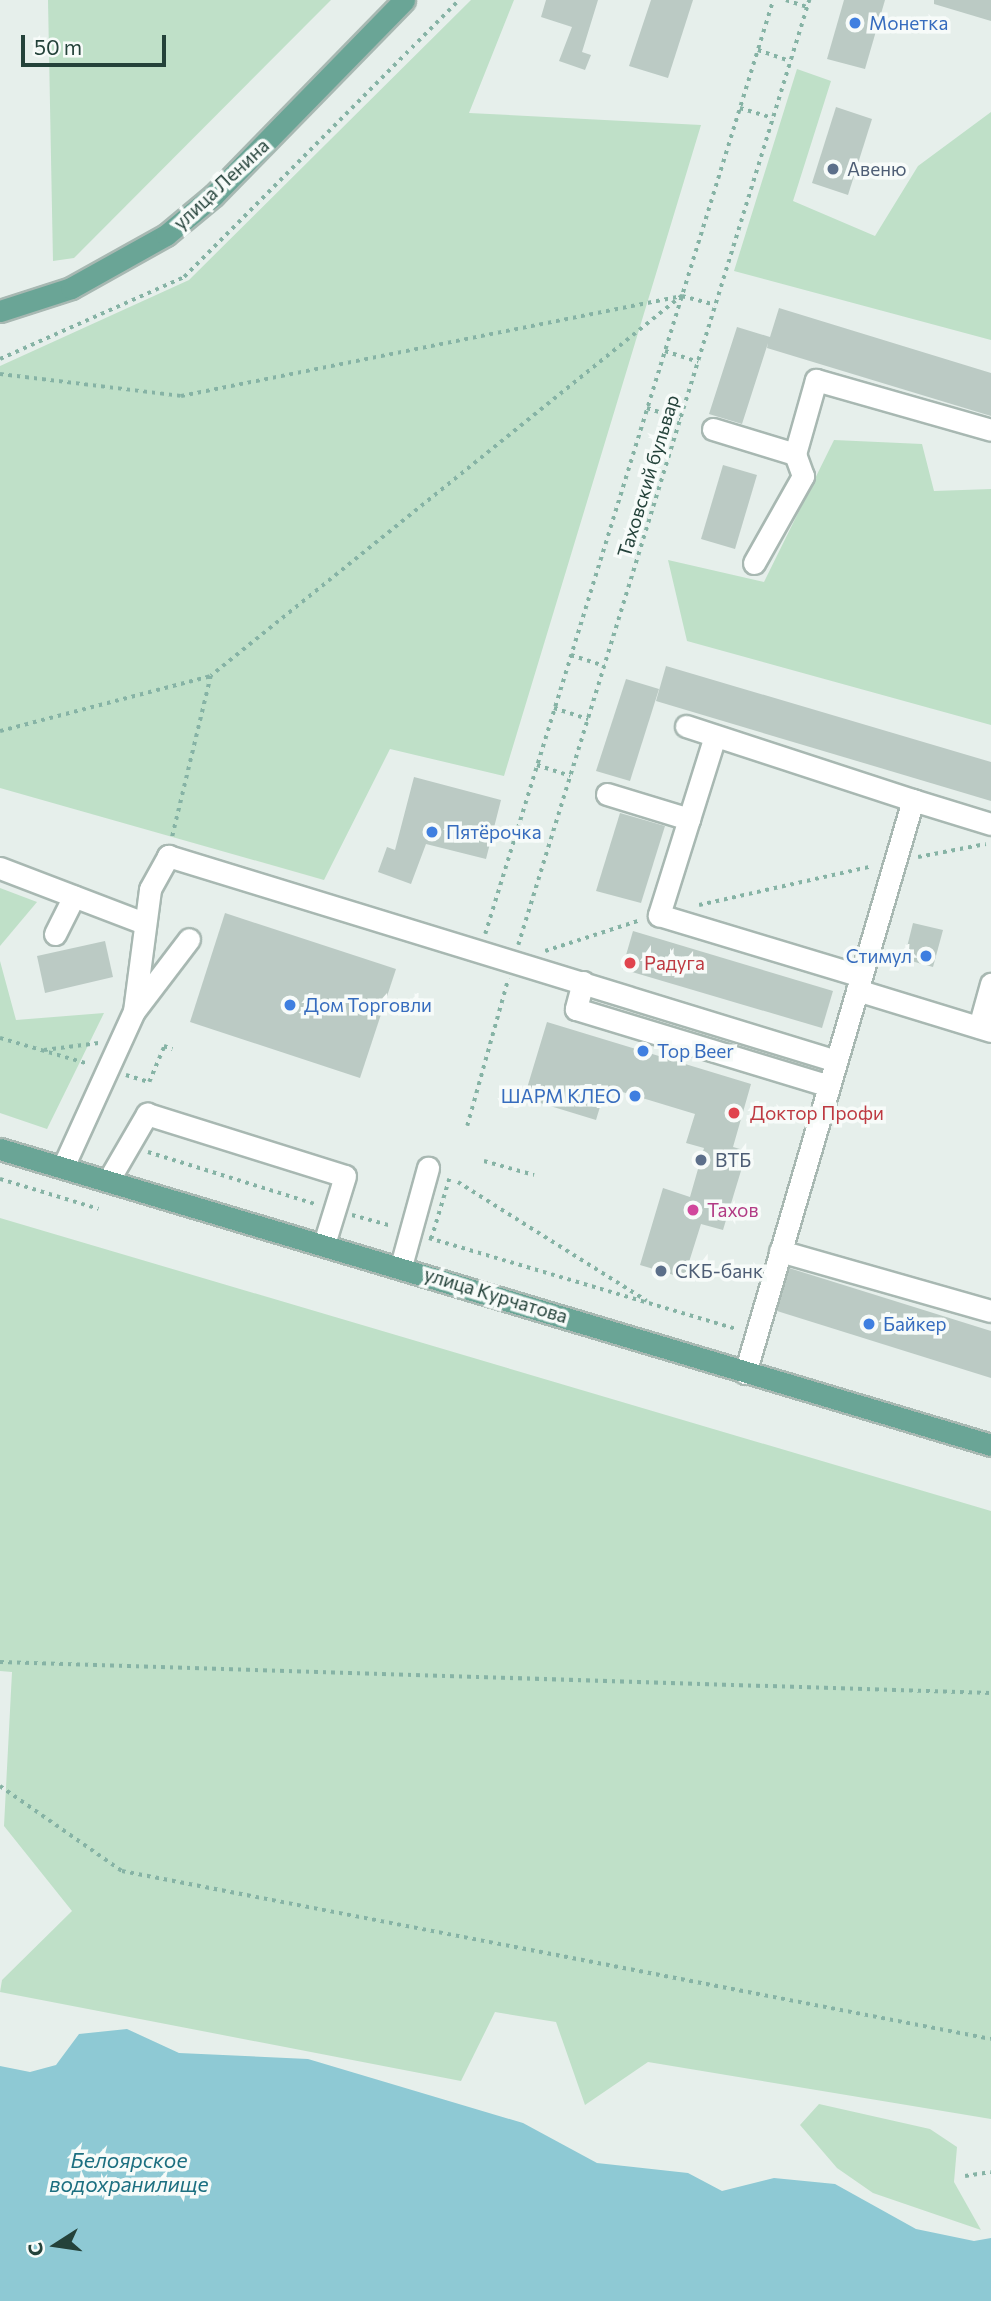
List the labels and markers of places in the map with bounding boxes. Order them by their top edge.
place label: Монетка [869,12,948,34]
marker: Монетка [847,15,863,31]
place label: Авеню [847,158,907,180]
marker: Авеню [825,161,841,177]
place label: Пятёрочка [446,821,542,843]
marker: Пятёрочка [424,824,440,840]
place label: Стимул [846,945,912,967]
marker: Стимул [918,948,934,964]
place label: Радуга [644,952,705,974]
marker: Радуга [622,955,638,971]
place label: Дом Торговли [304,994,432,1016]
marker: Дом Торговли [282,997,298,1013]
place label: Top Beer [657,1040,734,1062]
marker: Top Beer [635,1043,651,1059]
place label: ШАРМ КЛЕО [501,1085,621,1107]
marker: ШАРМ КЛЕО [627,1088,643,1104]
place label: Доктор Профи [750,1102,884,1124]
marker: Доктор Профи [724,1103,744,1123]
place label: ВТБ [715,1149,751,1171]
marker: ВТБ [693,1152,709,1168]
place label: Тахов [707,1199,758,1221]
marker: Тахов [685,1202,701,1218]
place label: СКБ-банк [675,1260,763,1282]
marker: СКБ-банк [653,1263,669,1279]
place label: Байкер [883,1313,947,1335]
marker: Байкер [861,1316,877,1332]

